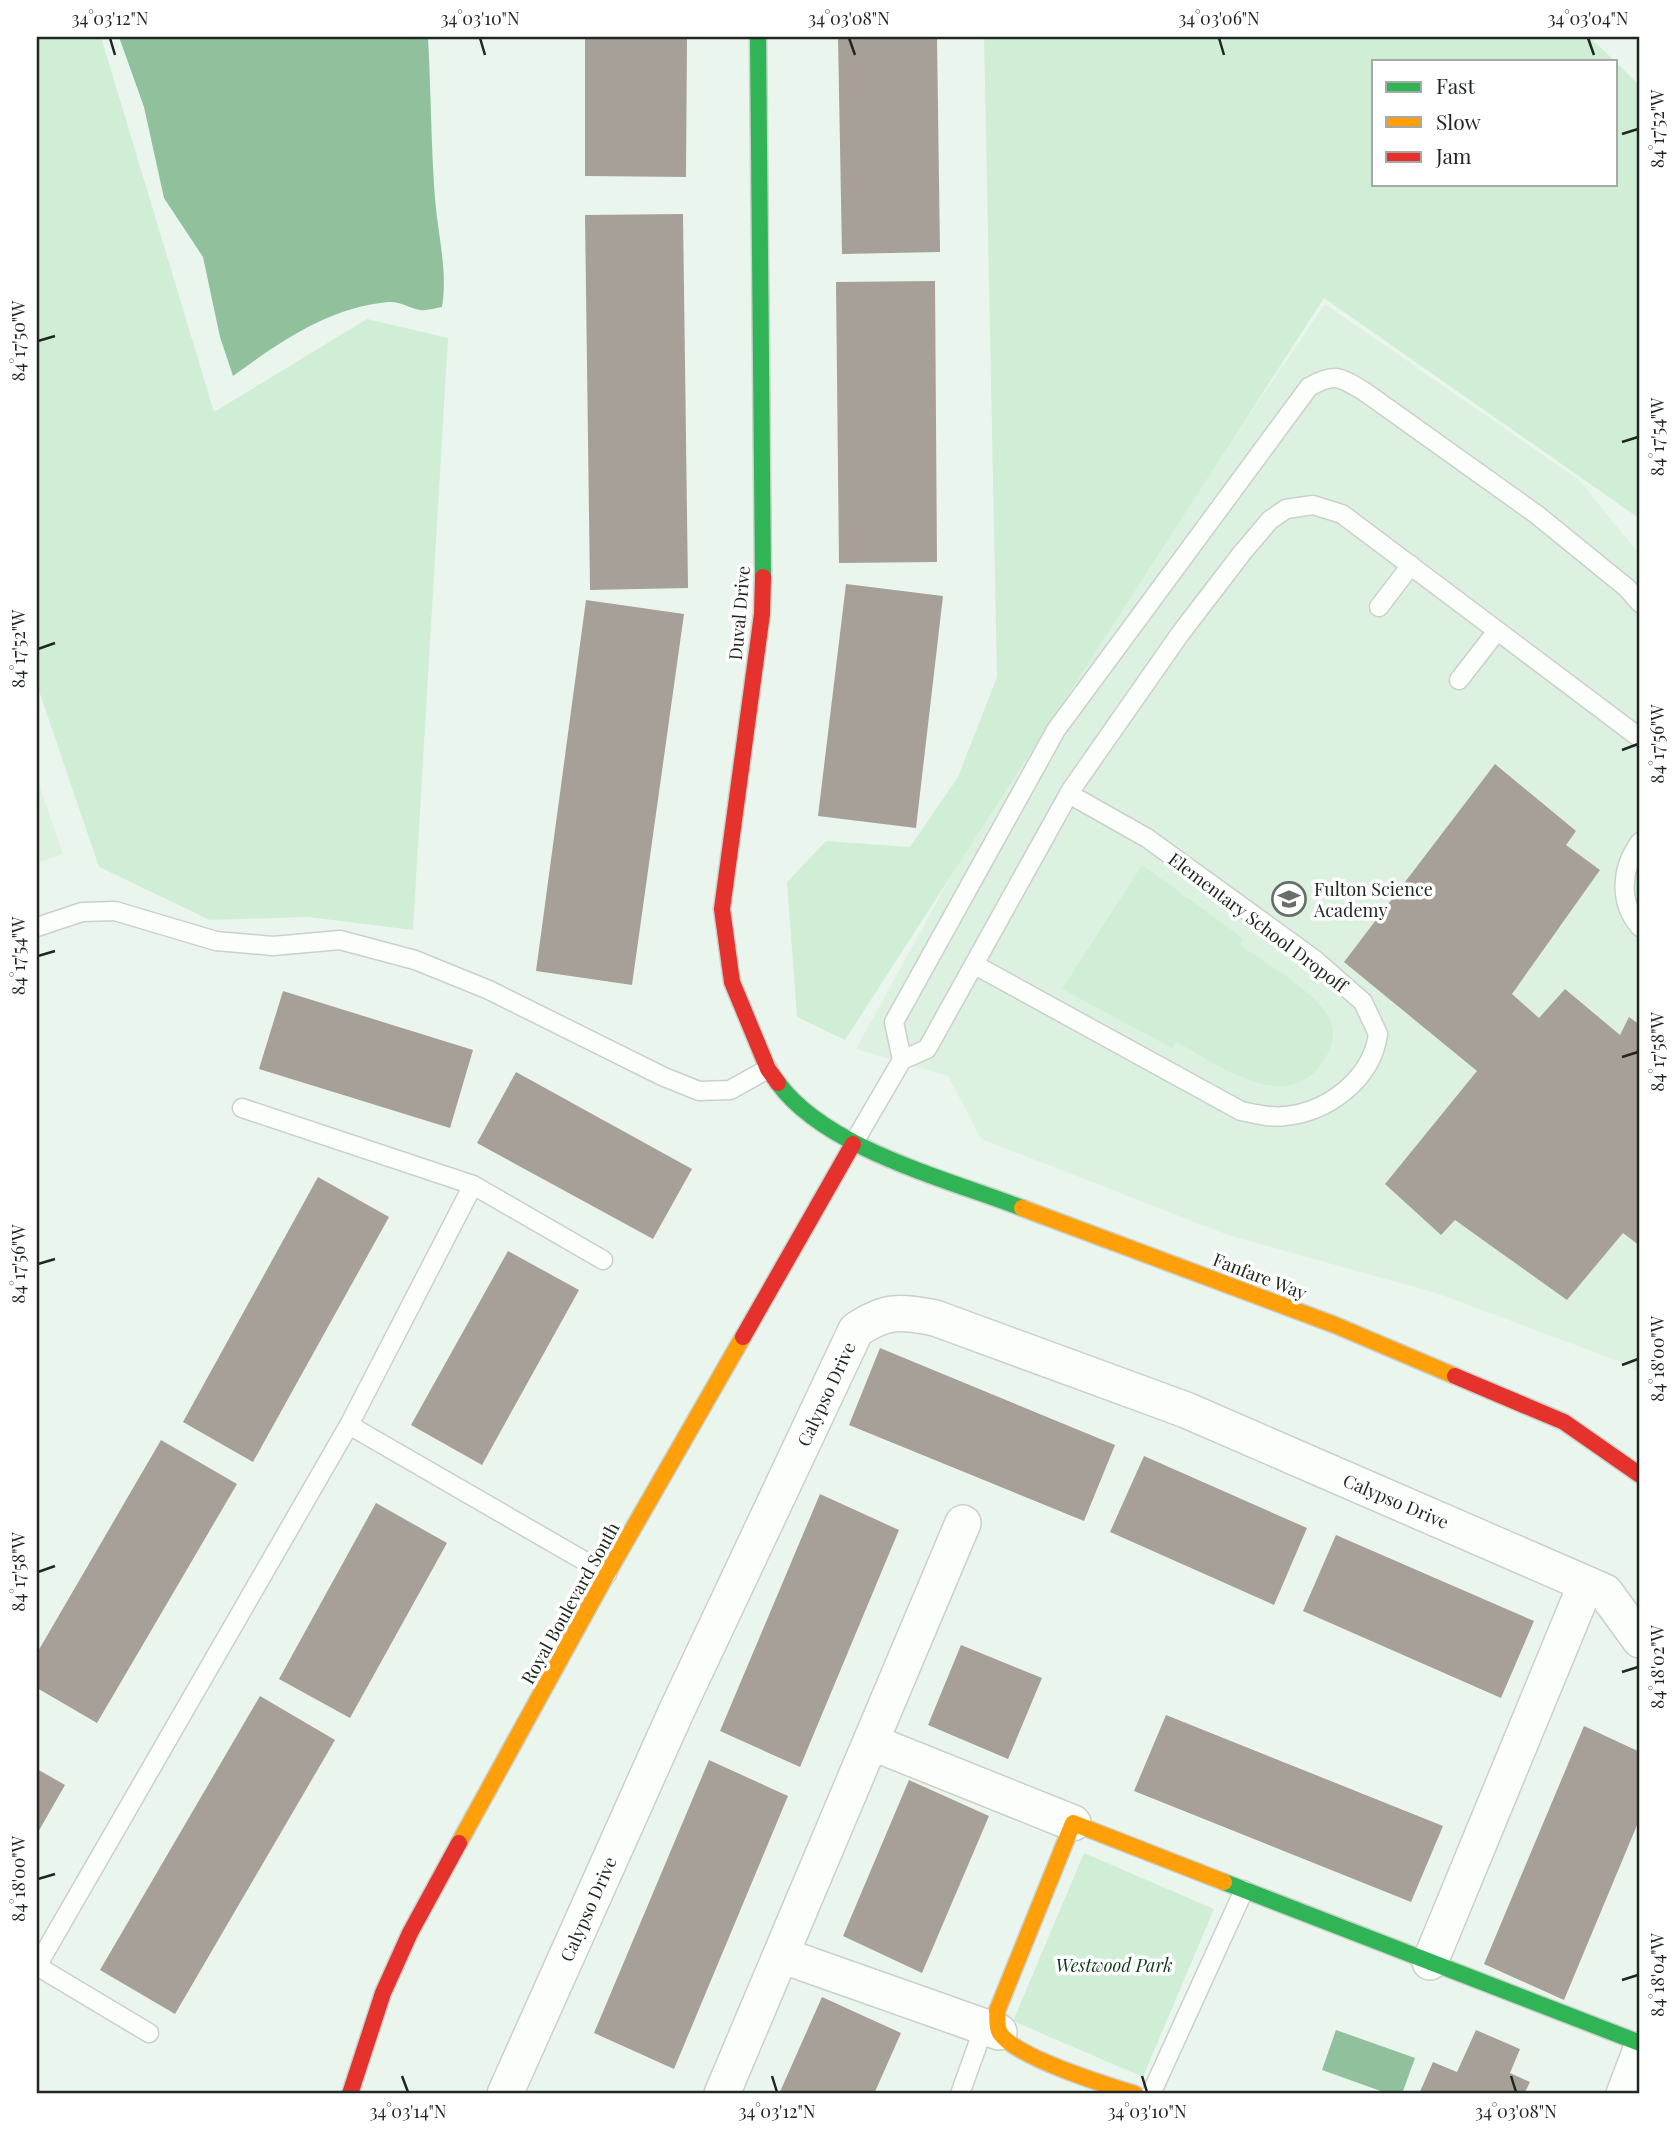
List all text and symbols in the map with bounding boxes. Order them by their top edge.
text: 34°03'12"N [71,6,149,30]
text: 34°03'10"N [440,6,520,30]
text: 34°03'08"N [808,6,890,30]
text: 34°03'06"N [1178,6,1260,30]
text: 34°03'04"N [1548,6,1629,30]
legend [1372,60,1618,186]
text: Fast [1436,71,1475,99]
text: 84°17'52"W [1645,89,1669,168]
text: Slow [1436,107,1481,135]
text: Jam [1435,141,1472,169]
text: 84°17'50"W [6,300,30,381]
text: 84°17'54"W [1645,397,1669,476]
street label: Duval Drive [723,565,755,661]
text: 84°17'52"W [6,609,30,688]
text: 84°17'56"W [1645,704,1669,784]
street label: Elementary School Dropoff [1164,847,1353,998]
place label: Fulton Science Academy [1313,877,1433,922]
school or university icon: Fulton Science Academy [1270,880,1308,918]
text: 84°17'54"W [6,916,30,995]
text: 84°17'58"W [1645,1011,1669,1092]
text: 84°17'56"W [6,1224,30,1304]
street label: Fanfare Way [1210,1247,1310,1305]
text: 84°18'00"W [1645,1315,1669,1402]
street label: Calypso Drive [791,1338,861,1450]
street label: Calypso Drive [1340,1468,1452,1534]
street label: Royal Boulevard South [515,1517,625,1688]
text: 84°17'58"W [6,1531,30,1612]
text: 84°18'02"W [1645,1624,1669,1709]
text: 84°18'00"W [6,1835,30,1922]
street label: Calypso Drive [554,1853,622,1965]
text: 84°18'04"W [1645,1932,1669,2017]
park label: Westwood Park [1056,1953,1172,1977]
text: 34°03'14"N [369,2099,447,2123]
text: 34°03'12"N [738,2099,816,2123]
text: 34°03'10"N [1107,2099,1187,2123]
text: 34°03'08"N [1475,2099,1557,2123]

